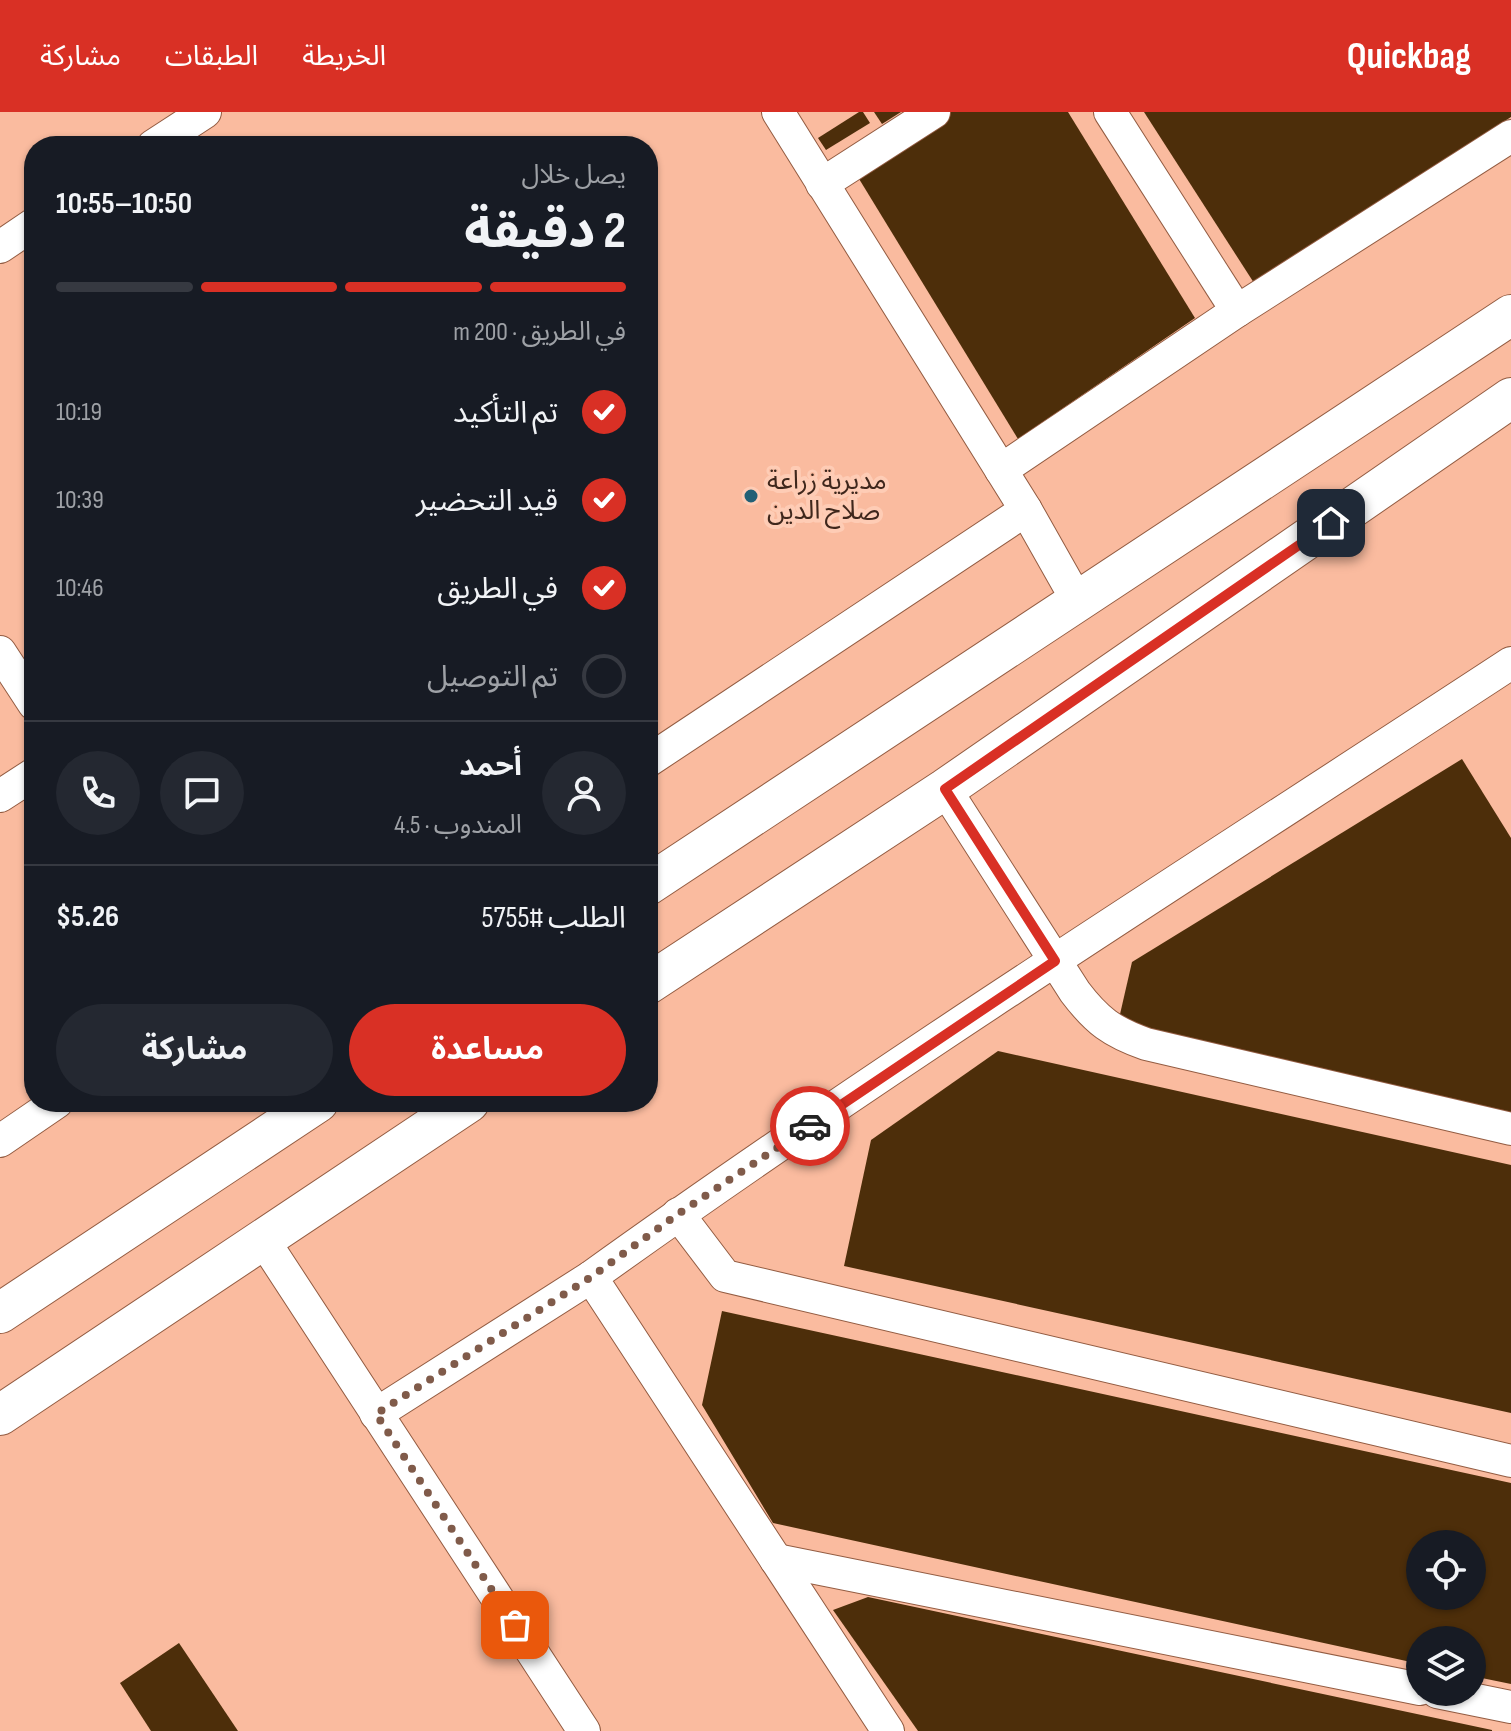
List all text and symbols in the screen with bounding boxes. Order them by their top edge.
text: Quickbag [1347,34,1471,79]
text: مشاركة [40,40,121,73]
text: الطبقات [165,40,258,73]
text: الخريطة [302,40,386,73]
text: يصل خلال [521,160,626,191]
text: 10:50–10:55 [56,186,192,222]
text: 2 دقيقة [464,200,626,263]
text: في الطريق · 200 m [453,317,626,348]
icon: check [582,390,626,434]
text: تم التأكيد [453,395,558,431]
text: 10:19 [56,397,102,428]
place label: مديرية زراعة صلاح الدين [767,466,887,529]
icon: check [582,478,626,522]
text: قيد التحضير [416,483,558,519]
text: 10:39 [56,485,104,516]
marker: مديرية زراعة صلاح الدين [742,487,760,505]
pin [1297,489,1365,557]
icon: home [1309,501,1353,545]
icon: check [582,566,626,610]
text: في الطريق [437,571,558,607]
text: 10:46 [56,573,104,604]
text: تم التوصيل [427,659,558,695]
text: أحمد [459,748,522,784]
button: phone [56,751,140,835]
button: chat [160,751,244,835]
button: person [542,751,626,835]
text: المندوب · 4.5 [394,810,522,841]
text: $5.26 [56,899,119,935]
text: الطلب #5755 [482,900,626,936]
button: مشاركة [56,1004,333,1096]
button: مساعدة [349,1004,626,1096]
courier [770,1086,850,1166]
icon: car [788,1104,832,1148]
map controls [1406,1530,1486,1706]
button: locate [1406,1530,1486,1610]
pin [481,1591,549,1659]
icon: bag [493,1603,537,1647]
button: layers [1406,1626,1486,1706]

